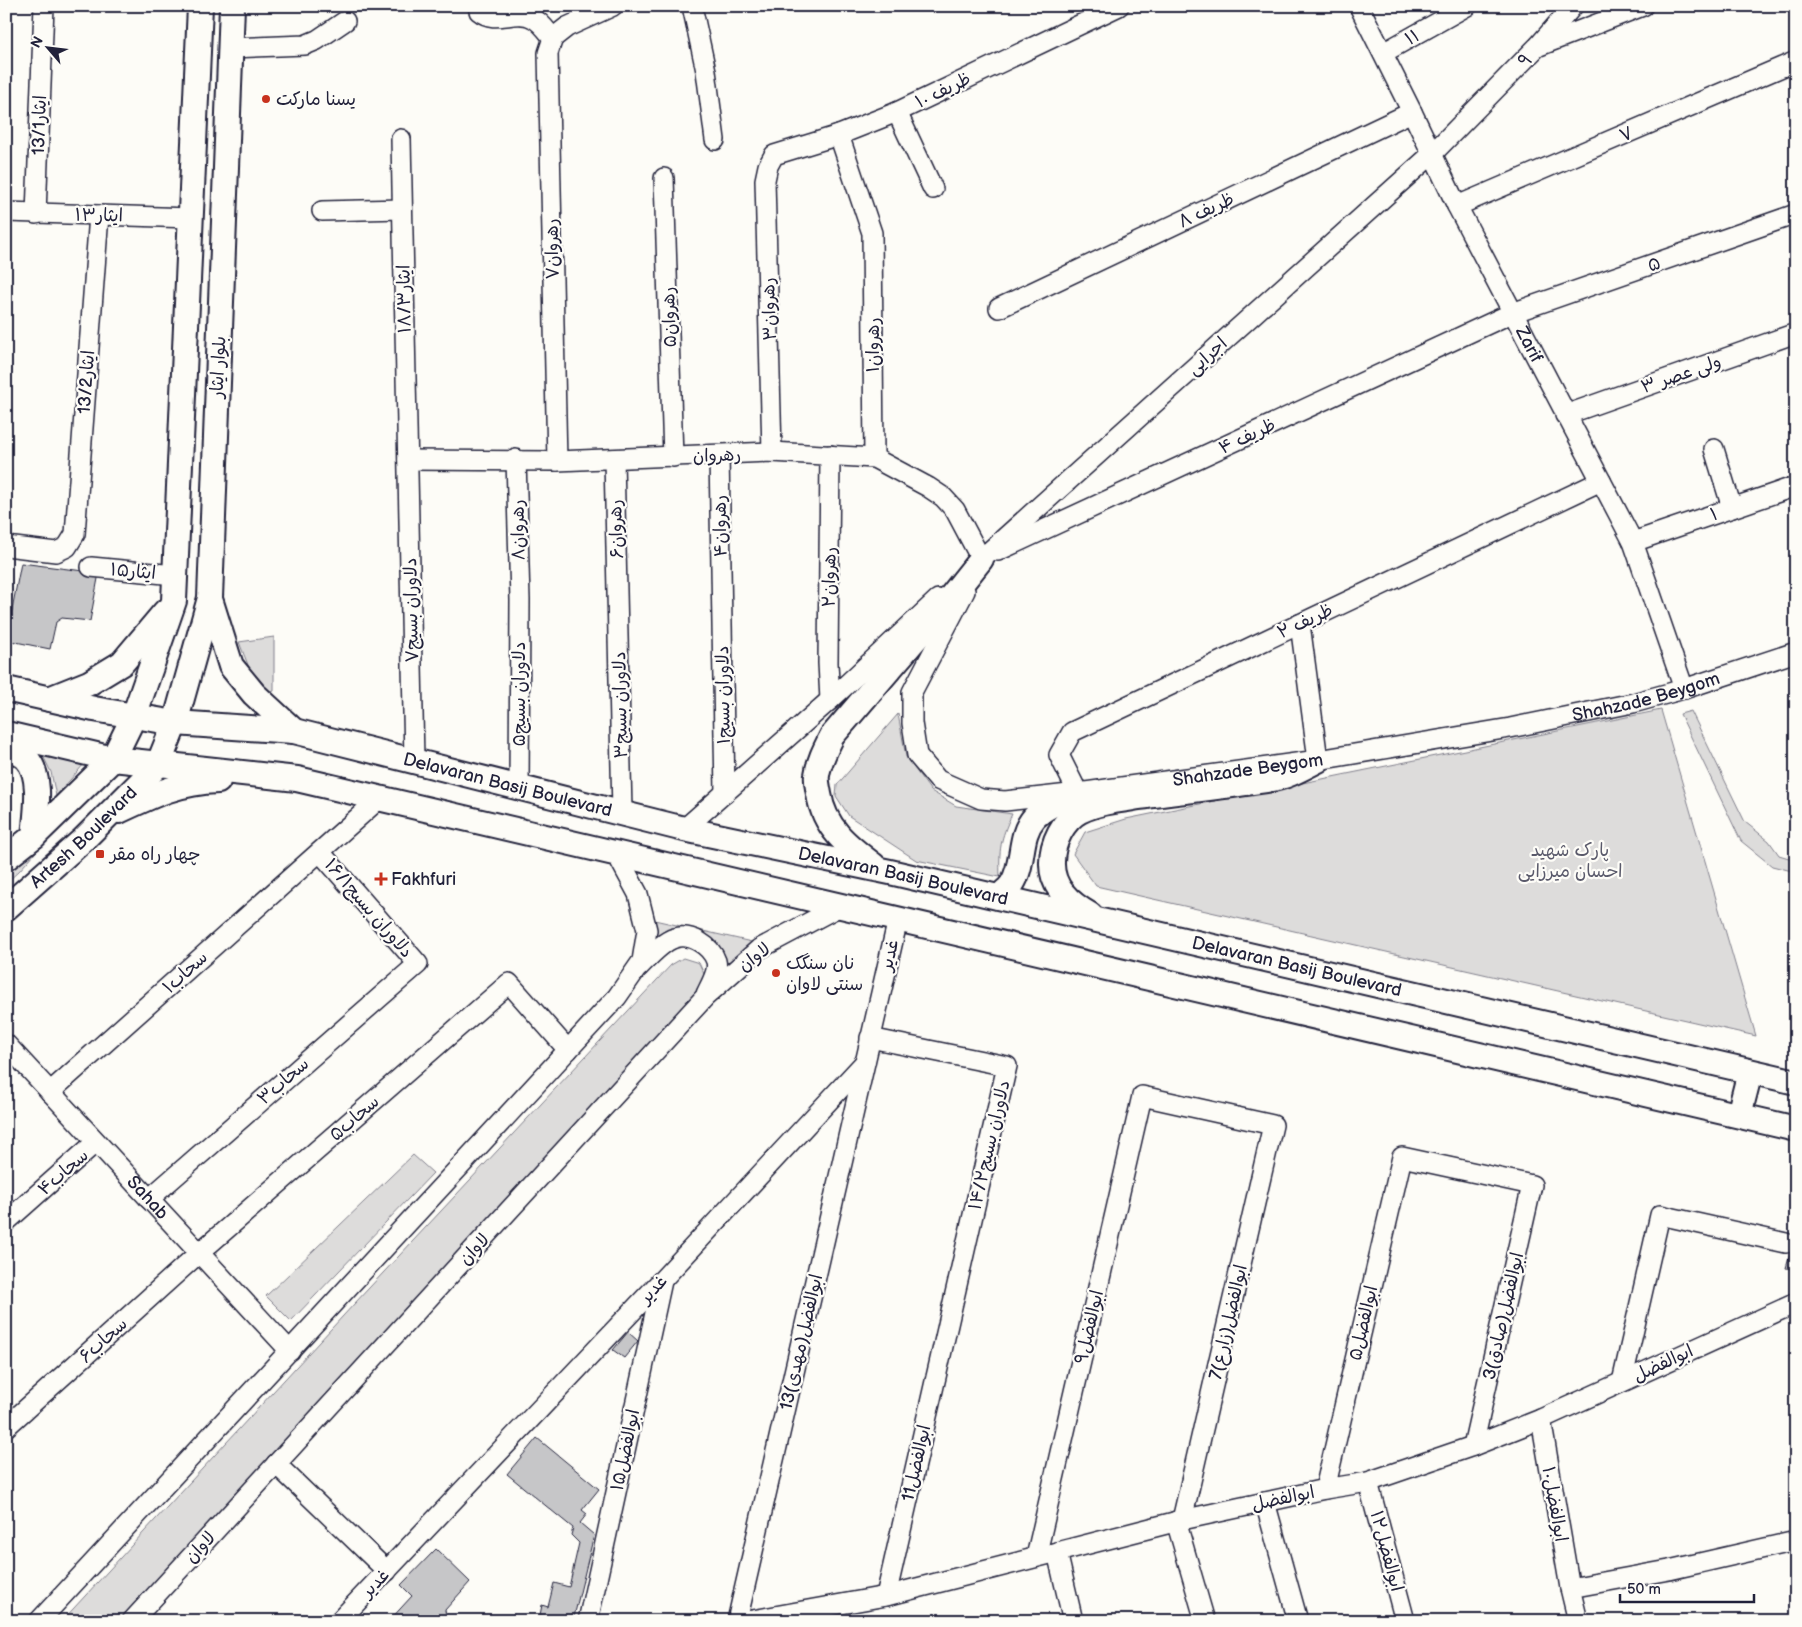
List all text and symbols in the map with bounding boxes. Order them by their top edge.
north arrow [22,22,72,72]
street label: ۱۱ [1401,25,1423,50]
text: N [27,33,47,51]
street label: ۹ [1514,49,1537,72]
street label: ظریف ۱۰ [912,68,974,113]
place label: یسنا مارکت [276,89,356,110]
marker: یسنا مارکت [260,93,272,105]
street label: ایثار13/1 [28,95,51,155]
street label: ۷ [1616,122,1636,147]
street label: ظریف ۸ [1175,188,1238,232]
street label: ایثار۱۳ [75,205,123,226]
street label: رهروان۷ [541,218,564,280]
street label: ۵ [1645,253,1663,276]
street label: ایثار۱۸/۳ [393,264,416,334]
street label: رهروان۳ [758,277,781,341]
street label: رهروان۵ [658,286,681,348]
street label: رهروان۱ [863,317,884,373]
street label: Zarif [1511,322,1547,367]
street label: اجرایی [1183,333,1232,380]
street label: بلوار ایثار [206,335,231,401]
street label: ایثار13/2 [74,350,99,415]
street label: ولی عصر ۳ [1638,351,1724,398]
street label: ظریف ۴ [1215,414,1279,459]
street label: رهروان [692,444,742,467]
street label: رهروان۴ [709,495,732,557]
street label: رهروان۸ [507,499,530,561]
street label: رهروان۶ [605,499,628,559]
street label: ۱ [1708,503,1721,525]
street label: رهروان۲ [818,546,841,608]
street label: دلاوران بسیج۷ [400,557,424,663]
street label: ایثار۱۵ [109,559,157,584]
street label: ظریف ۲ [1274,599,1336,643]
street label: دلاوران بسیج۵ [509,642,531,746]
street label: دلاوران بسیج۱ [712,645,736,745]
street label: دلاوران بسیج۳ [609,651,633,759]
street label: Shahzade Beygom [1570,668,1722,726]
street label: Delavaran Basij Boulevard [401,749,614,822]
street label: Shahzade Beygom [1171,749,1324,791]
street label: Artesh Boulevard [26,782,142,893]
park label: پارک شهید احسان میرزایی [1518,840,1622,882]
street label: Delavaran Basij Boulevard [796,843,1010,910]
place label: چهار راه مقر‍ [108,844,201,866]
marker: چهار راه مقر‍ [94,848,106,860]
street label: دلاوران بسیج۱۶/۱ [319,854,417,963]
place label: Fakhfuri [391,869,456,890]
marker: Fakhfuri [375,873,387,885]
street label: Delavaran Basij Boulevard [1190,932,1404,1001]
street label: غدیر [875,937,903,975]
street label: لاوان [734,938,775,976]
street label: ۱سحاب [159,947,212,998]
place label: نان سنگک سنتی لاوان [786,953,863,995]
marker: نان سنگک سنتی لاوان [770,967,782,979]
street label: ۳سحاب [253,1053,313,1109]
street label: ۱۴/۲دلاوران بسیج [964,1078,1016,1212]
street label: ۵سحاب [325,1091,383,1146]
street label: ۴سحاب [34,1145,93,1200]
street label: Sahab [122,1172,173,1224]
street label: لاوان [455,1229,494,1269]
street label: 3ابوالفضل(صادق) [1479,1250,1528,1382]
street label: 7ابوالفضل(زارع) [1205,1263,1253,1382]
street label: غدیر [634,1271,672,1310]
street label: 13ابوالفضل(مهدی) [776,1272,827,1412]
street label: ابوالفضل۵ [1345,1283,1382,1363]
street label: ابوالفضل۹ [1071,1288,1108,1366]
street label: ۶سحاب [75,1313,132,1367]
street label: ابوالفضل [1630,1340,1697,1387]
street label: ابوالفضل۱۵ [607,1407,644,1493]
street label: 11ابوالفضل [897,1423,935,1503]
street label: ابوالفضل۱۰ [1538,1465,1571,1544]
street label: ابوالفضل [1250,1482,1317,1515]
street label: ابوالفضل۱۲ [1366,1508,1407,1594]
street label: لاوان [181,1527,220,1567]
street label: غدیر [355,1565,394,1603]
scale bar [1620,1572,1753,1604]
text: 50 m [1627,1580,1661,1599]

